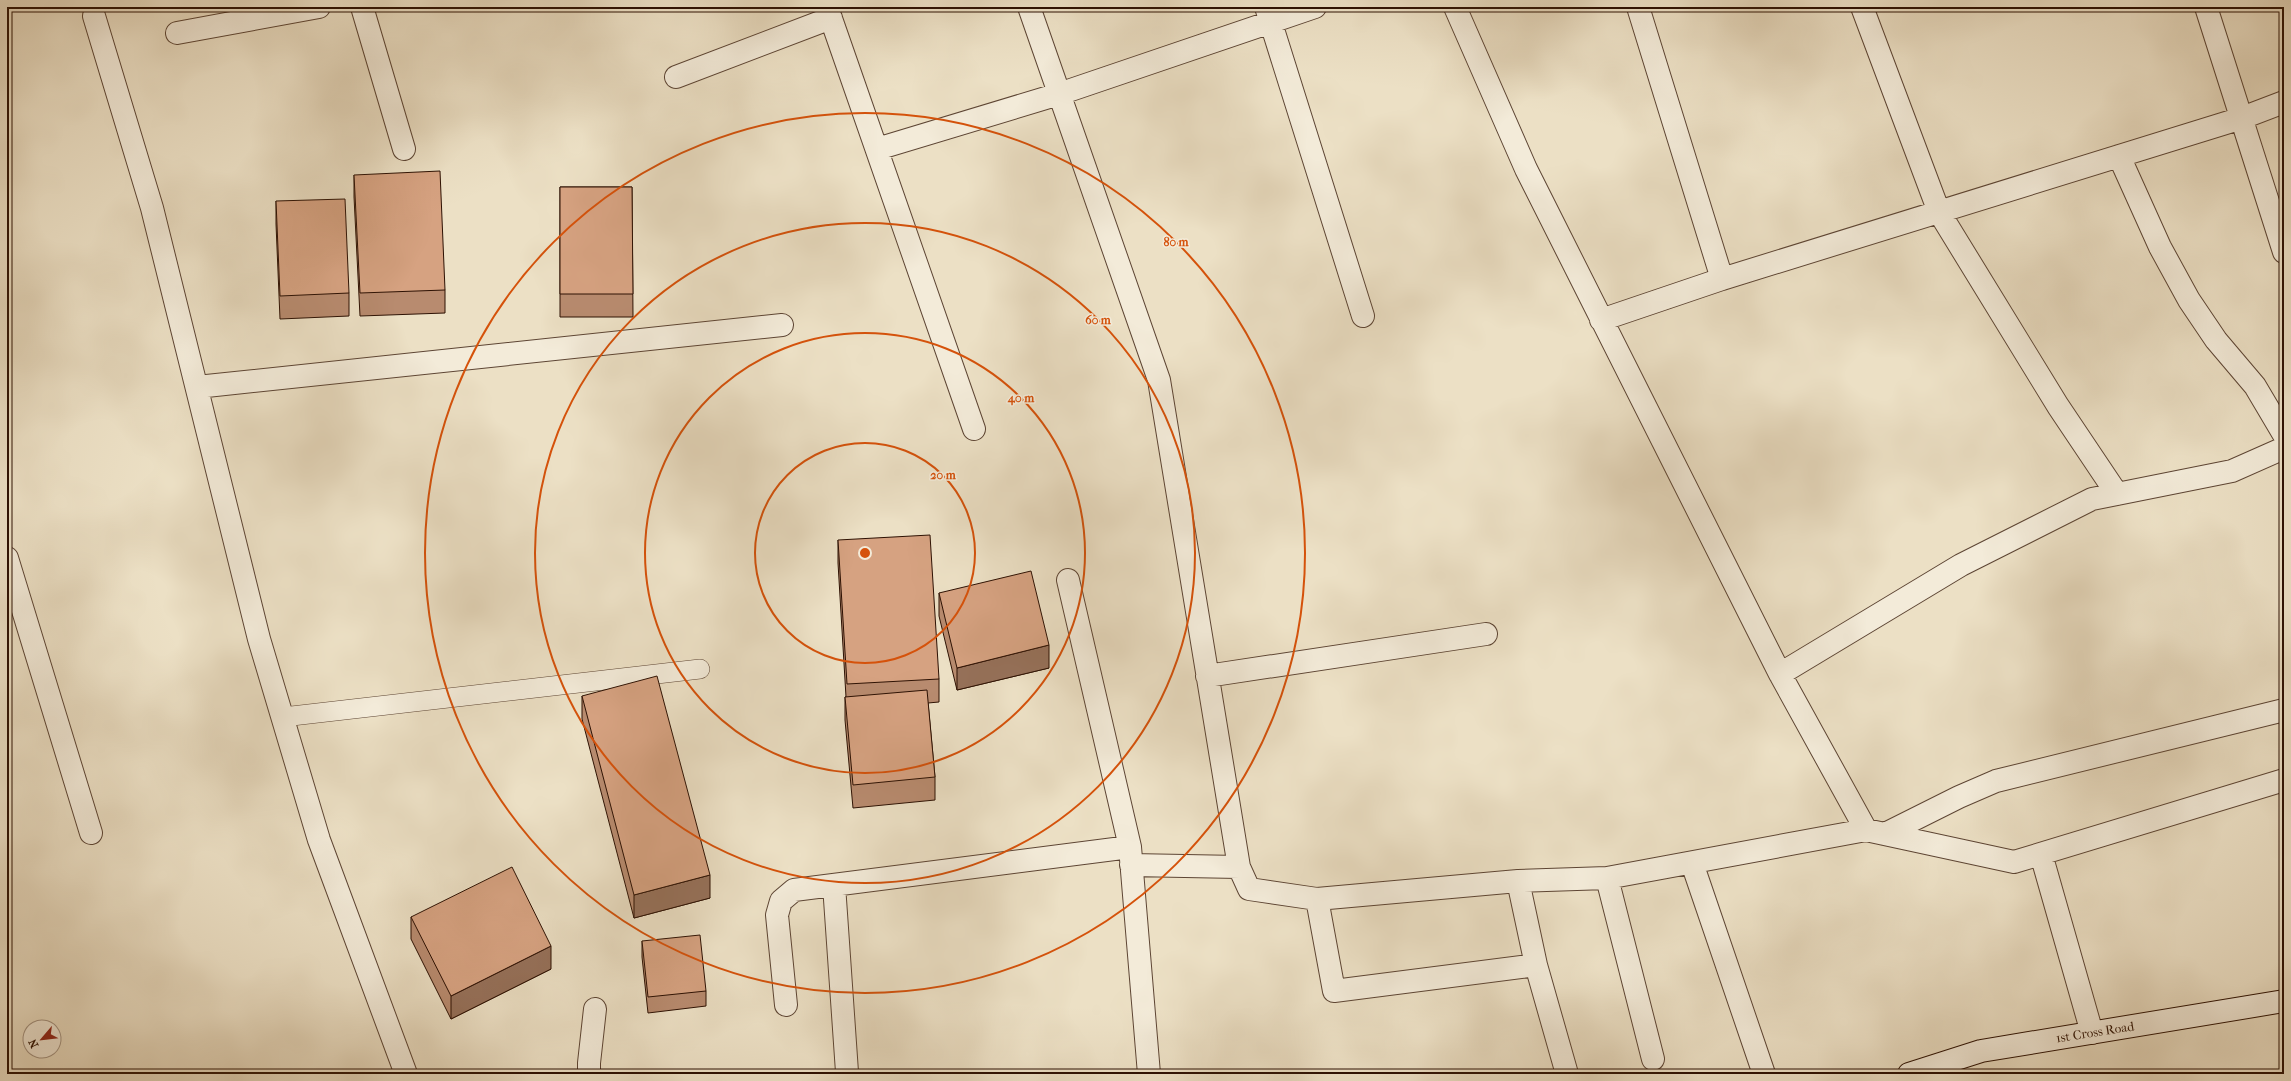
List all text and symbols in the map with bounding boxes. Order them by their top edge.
text: 80 m [1163,235,1190,249]
text: 60 m [1085,313,1112,327]
text: 40 m [1007,391,1035,406]
text: 20 m [930,468,957,482]
centre of rings [858,546,872,560]
street label: 1st Cross Road [2055,1018,2136,1046]
north arrow [22,1019,62,1059]
text: N [26,1036,41,1050]

